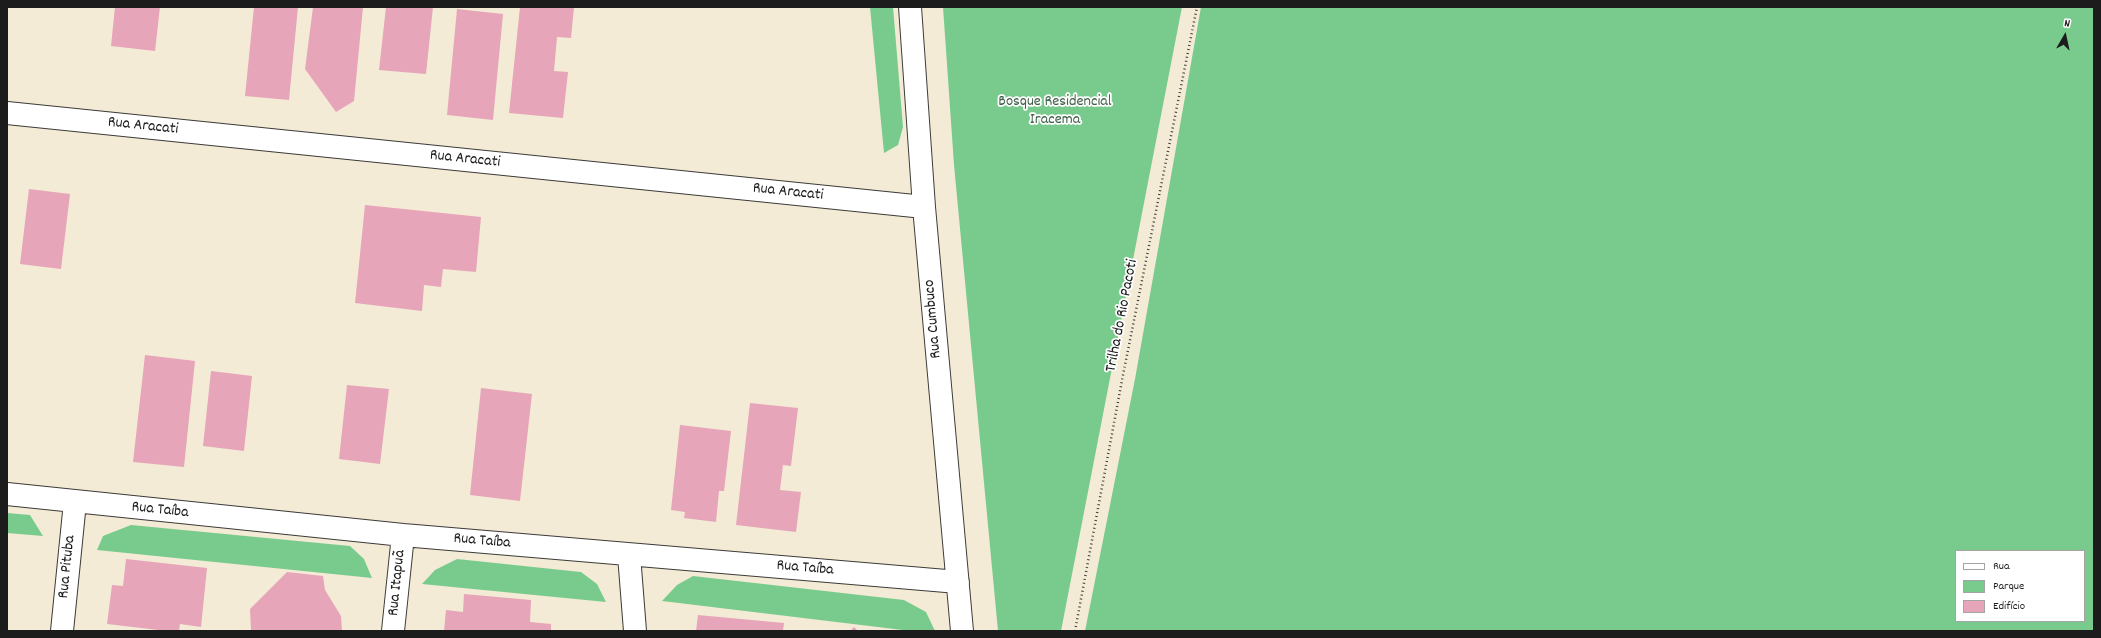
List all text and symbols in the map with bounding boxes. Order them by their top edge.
north arrow [2045,16,2085,56]
text: N [2063,16,2071,32]
park label: Bosque Residencial Iracema [998,93,1112,131]
street label: Rua Aracati [107,114,179,140]
street label: Rua Aracati [429,147,501,173]
street label: Rua Aracati [752,180,824,206]
street label: Trilha do Rio Pacoti [1103,258,1143,374]
street label: Rua Cumbuco [921,279,947,359]
street label: Rua Taíba [131,498,189,524]
street label: Rua Taíba [453,530,511,554]
street label: Rua Pituba [55,535,81,599]
street label: Rua Itapuã [385,549,411,617]
legend [1955,550,2085,622]
street label: Rua Taíba [776,557,834,581]
text: Rua [1993,558,2010,575]
text: Parque [1993,578,2024,595]
text: Edifício [1993,598,2025,615]

